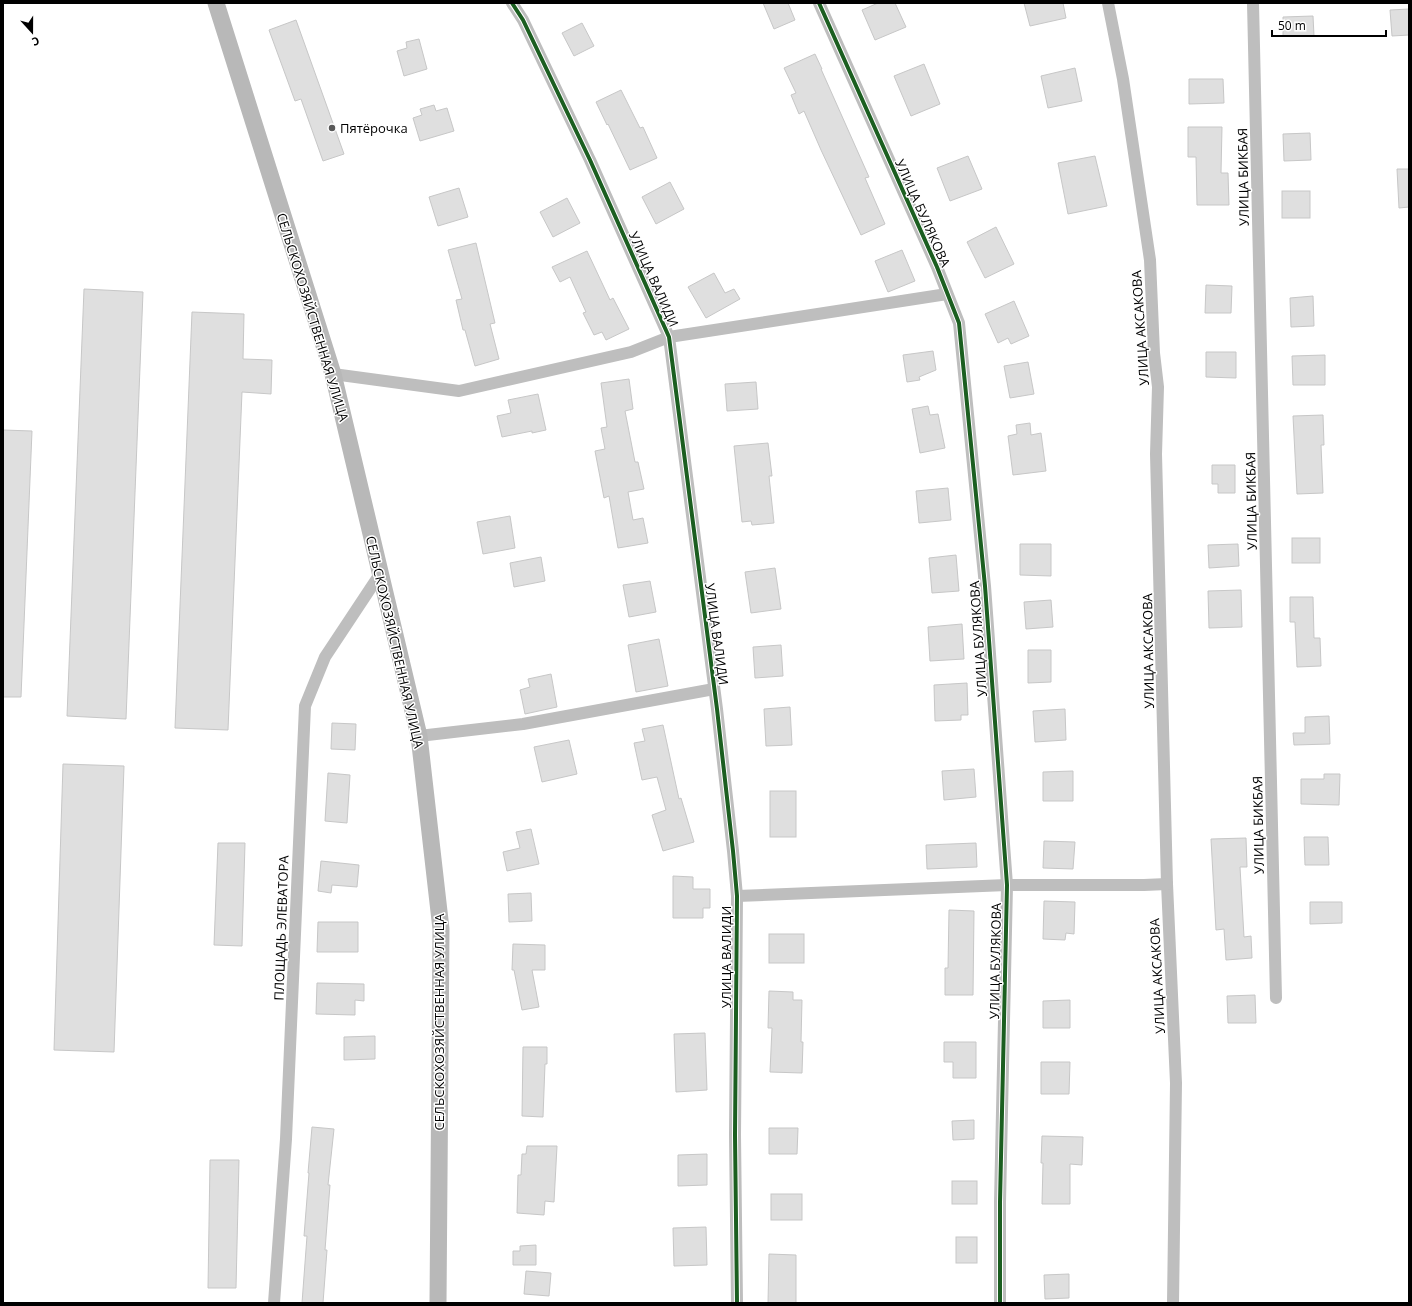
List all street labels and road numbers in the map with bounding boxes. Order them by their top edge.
street label: УЛИЦА БИКБАЯ [1233,128,1253,226]
street label: УЛИЦА БУЛЯКОВА [891,156,955,270]
street label: СЕЛЬСКОХОЗЯЙСТВЕННАЯ УЛИЦА [273,211,354,424]
street label: УЛИЦА ВАЛИДИ [625,228,683,330]
street label: УЛИЦА АКСАКОВА [1127,269,1153,386]
street label: УЛИЦА БИКБАЯ [1241,452,1261,550]
street label: СЕЛЬСКОХОЗЯЙСТВЕННАЯ УЛИЦА [362,534,428,751]
street label: УЛИЦА БУЛЯКОВА [965,580,991,698]
street label: УЛИЦА ВАЛИДИ [701,582,733,686]
street label: УЛИЦА АКСАКОВА [1138,592,1158,709]
street label: УЛИЦА БИКБАЯ [1248,776,1268,874]
street label: ПЛОЩАДЬ ЭЛЕВАТОРА [269,854,293,1001]
street label: УЛИЦА БУЛЯКОВА [985,902,1005,1019]
street label: УЛИЦА ВАЛИДИ [717,906,735,1008]
street label: СЕЛЬСКОХОЗЯЙСТВЕННАЯ УЛИЦА [430,913,448,1131]
street label: УЛИЦА АКСАКОВА [1145,917,1169,1034]

